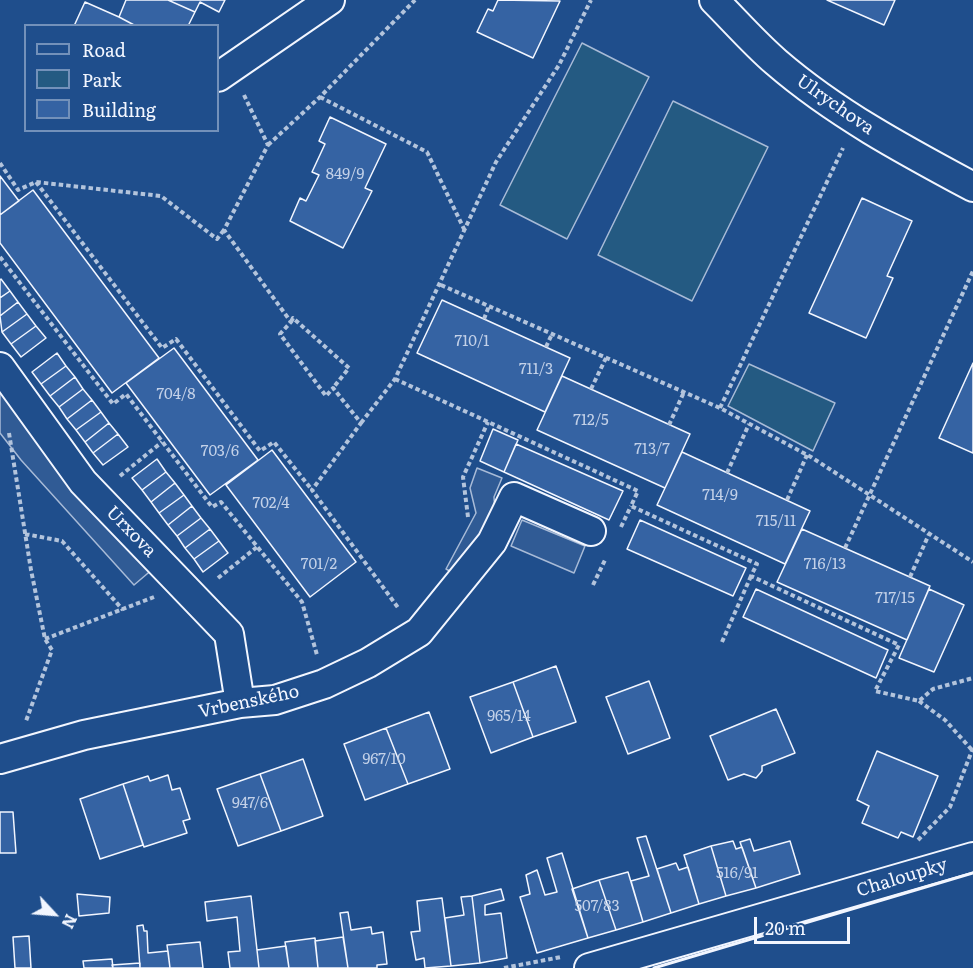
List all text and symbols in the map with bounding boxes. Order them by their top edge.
legend [24,24,219,132]
text: Road [82,36,126,63]
text: Park [82,66,121,93]
street label: Ulrychova [792,70,878,140]
text: Building [82,96,156,123]
house number: 849/9 [326,166,364,184]
house number: 710/1 [455,333,489,351]
house number: 711/3 [519,361,553,379]
house number: 704/8 [156,386,196,404]
house number: 712/5 [573,412,609,430]
house number: 713/7 [634,441,670,459]
house number: 703/6 [201,443,239,461]
house number: 714/9 [702,487,738,505]
house number: 702/4 [253,495,289,513]
street label: Urxova [101,502,161,562]
house number: 715/11 [756,513,796,531]
house number: 701/2 [301,556,337,574]
house number: 716/13 [804,556,846,574]
house number: 717/15 [875,590,915,608]
street label: Vrbenského [197,681,301,723]
house number: 965/14 [487,708,531,726]
house number: 967/10 [362,751,406,769]
house number: 947/6 [232,795,268,813]
street label: Chaloupky [854,854,950,902]
house number: 516/91 [716,865,758,883]
north arrow [24,884,84,944]
house number: 507/83 [574,898,620,916]
scale bar [757,905,853,943]
text: N [56,911,84,933]
text: 20 m [765,914,806,941]

